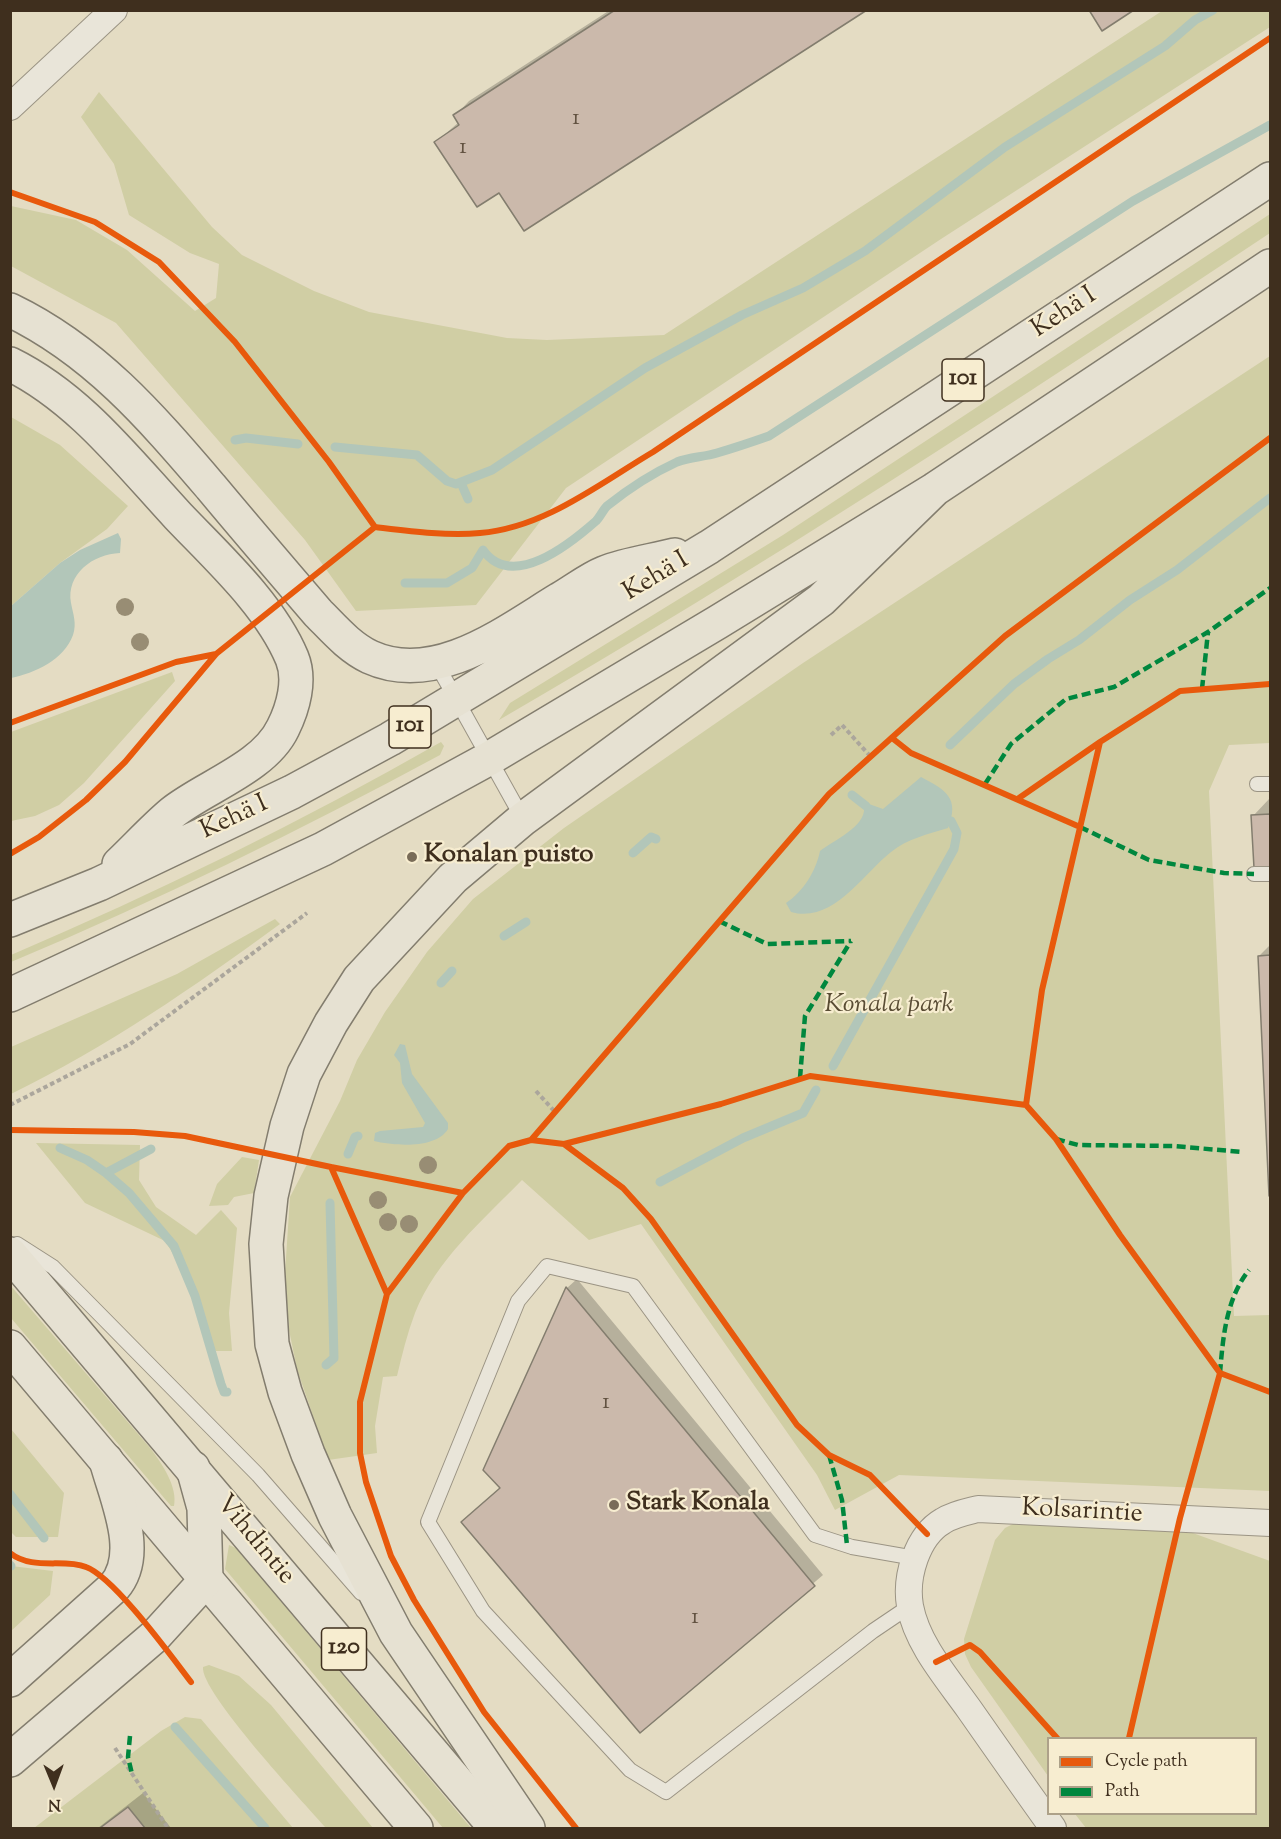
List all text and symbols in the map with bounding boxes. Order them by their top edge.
house number: 1 [572,107,580,133]
house number: 1 [459,136,467,162]
street label: Kehä I [1027,282,1103,346]
road number: 101 [942,359,984,401]
street label: Kehä I [619,546,695,610]
road number: 101 [389,706,431,748]
street label: Kehä I [196,790,274,848]
place label: Konalan puisto [424,841,594,873]
marker: Konalan puisto [405,850,419,864]
park label: Konala park [825,991,953,1023]
house number: 1 [602,1391,610,1417]
place label: Stark Konala [626,1489,770,1521]
street label: Vihdintie [208,1490,300,1592]
street label: Kolsarintie [1021,1494,1143,1532]
marker: Stark Konala [607,1498,621,1512]
house number: 1 [691,1606,699,1632]
road number: 120 [322,1628,366,1670]
legend [1047,1737,1257,1815]
text: Cycle path [1105,1749,1188,1775]
north arrow [24,1755,84,1815]
text: Path [1105,1779,1140,1805]
text: N [48,1792,61,1815]

